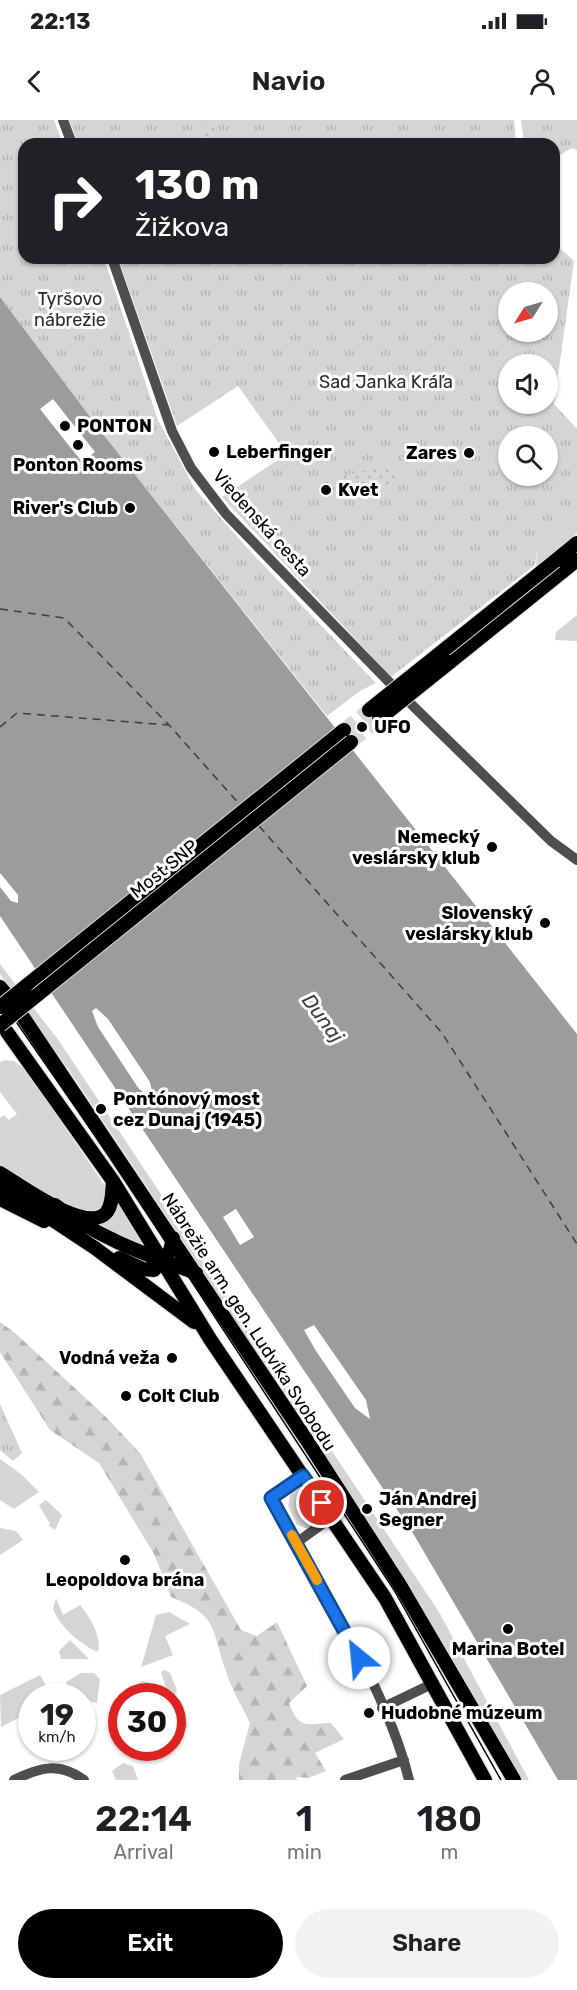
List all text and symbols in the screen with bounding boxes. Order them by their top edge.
text: 22:13 [30,8,90,35]
icon: back [18,65,51,98]
text: Navio [252,65,325,97]
icon: person [526,65,559,98]
text: 130 m [135,160,260,210]
icon: right [36,162,114,240]
text: Žižkova [135,211,229,243]
north arrow [498,282,558,342]
map controls [498,282,558,486]
park label: Tyršovo nábrežie [34,288,106,331]
button: sound [498,354,558,414]
park label: Sad Janka Kráľa [319,371,453,393]
place label: PONTON [77,415,152,437]
marker: PONTON [58,419,72,433]
button: search [498,426,558,486]
marker: Ponton Rooms [71,438,85,452]
place label: Leberfinger [226,441,332,463]
place label: Zares [406,442,457,464]
marker: Leberfinger [207,445,221,459]
marker: Zares [462,446,476,460]
place label: Ponton Rooms [13,454,143,476]
street label: Viedenská cesta [208,465,316,581]
place label: Kvet [338,479,379,501]
marker: Kvet [319,483,333,497]
place label: River's Club [13,497,118,519]
marker: River's Club [123,501,137,515]
place label: UFO [374,716,411,738]
marker: UFO [355,720,369,734]
place label: Nemecký veslársky klub [352,826,480,869]
street label: Most SNP [126,835,202,903]
marker: Nemecký veslársky klub [485,840,499,854]
place label: Slovenský veslársky klub [405,902,533,945]
marker: Slovenský veslársky klub [538,916,552,930]
water label: Dunaj [297,989,350,1048]
place label: Pontónový most cez Dunaj (1945) [113,1088,262,1131]
marker: Pontónový most cez Dunaj (1945) [94,1102,108,1116]
street label: Nábrežie arm. gen. Ludvíka Svobodu [157,1189,341,1455]
place label: Vodná veža [59,1347,160,1369]
marker: Vodná veža [165,1351,179,1365]
place label: Colt Club [138,1385,220,1407]
marker: Colt Club [119,1389,133,1403]
pin [296,1477,347,1528]
icon: arrive [305,1486,338,1519]
place label: Ján Andrej Segner [379,1488,477,1531]
marker: Ján Andrej Segner [360,1502,374,1516]
marker: Leopoldova brána [118,1553,132,1567]
place label: Leopoldova brána [46,1569,204,1591]
marker: Marina Botel [501,1622,515,1636]
position arrow [327,1626,391,1690]
place label: Marina Botel [452,1638,564,1660]
speed limit sign: 30 [108,1683,186,1761]
text: 19 [40,1697,74,1733]
place label: Hudobné múzeum [381,1702,542,1724]
marker: Hudobné múzeum [362,1706,376,1720]
text: km/h [38,1728,76,1746]
text: 22:14 [95,1797,192,1840]
text: 1 [296,1797,313,1840]
text: 180 [417,1797,482,1840]
text: Arrival [114,1840,174,1864]
text: min [287,1840,322,1864]
text: m [441,1840,458,1864]
button: Exit [18,1909,283,1978]
button: Share [295,1909,559,1978]

